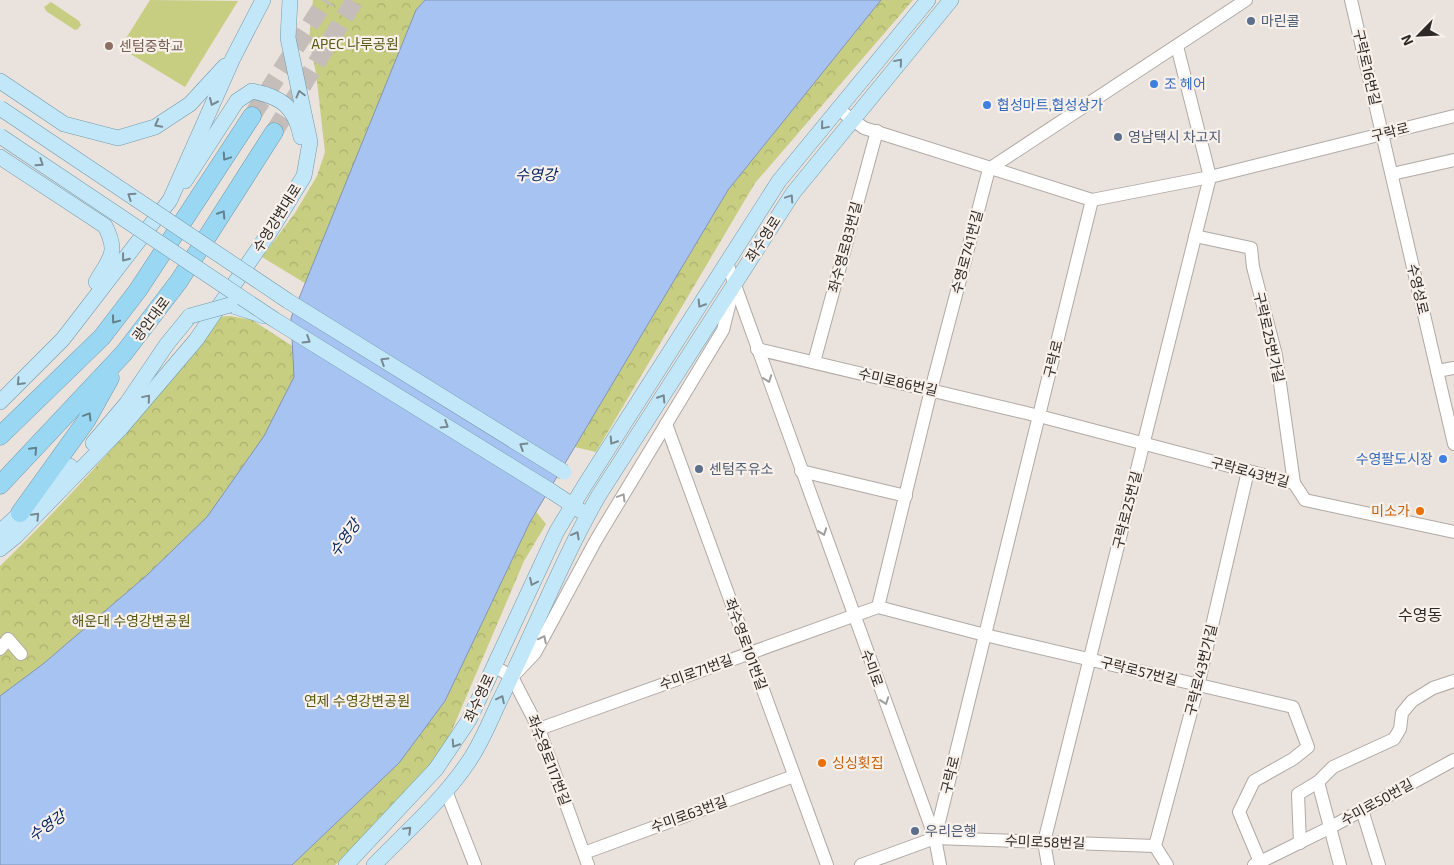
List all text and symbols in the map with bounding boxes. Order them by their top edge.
north arrow [1394,10,1444,60]
place label: 마린콜 [1261,12,1300,29]
marker: 마린콜 [1245,15,1257,27]
street label: 구락로16번길 [1350,27,1385,107]
text: N [1397,32,1416,49]
park label: APEC 나루공원 [311,35,399,52]
place label: 센텀중학교 [119,37,184,54]
marker: 센텀중학교 [103,40,115,52]
one-way arrow [894,59,903,68]
place label: 조 헤어 [1164,75,1206,92]
marker: 조 헤어 [1148,78,1160,90]
one-way arrow [296,91,306,99]
place label: 협성마트,협성상가 [997,96,1103,113]
one-way arrow [209,97,220,106]
marker: 협성마트,협성상가 [981,99,993,111]
one-way arrow [154,118,163,128]
street label: 구락로 [1369,119,1411,144]
one-way arrow [821,120,829,129]
place label: 영남택시 차고지 [1128,128,1221,145]
marker: 영남택시 차고지 [1112,131,1124,143]
one-way arrow [223,151,232,161]
one-way arrow [35,157,44,166]
water label: 수영강 [515,165,559,183]
street label: 수영강변대로 [249,180,304,255]
one-way arrow [127,193,137,202]
one-way arrow [784,194,793,204]
street label: 좌수영로83번길 [824,199,865,294]
street label: 수영로741번길 [947,208,986,295]
one-way arrow [216,210,225,220]
street label: 좌수영로 [741,212,784,265]
one-way arrow [122,252,131,262]
street label: 수영성로 [1404,262,1433,316]
street label: 구락로25번가길 [1251,290,1288,384]
street label: 광안대로 [128,293,173,344]
one-way arrow [698,299,708,308]
one-way arrow [112,314,121,324]
one-way arrow [302,334,311,344]
street label: 구락로 [1040,338,1065,380]
one-way arrow [381,357,390,367]
street label: 수미로86번길 [857,364,939,399]
one-way arrow [762,374,772,383]
one-way arrow [17,376,26,385]
one-way arrow [141,394,150,403]
one-way arrow [656,394,666,403]
one-way arrow [82,412,92,421]
one-way arrow [440,419,449,429]
one-way arrow [610,436,620,445]
one-way arrow [519,443,528,452]
one-way arrow [28,446,37,455]
place label: 수영팔도시장 [1356,450,1433,467]
street label: 구락로43번길 [1209,453,1291,490]
marker: 수영팔도시장 [1437,453,1449,465]
place label: 센텀주유소 [709,460,774,477]
marker: 센텀주유소 [693,463,705,475]
street label: 구락로25번길 [1109,469,1144,551]
one-way arrow [615,494,625,503]
place label: 미소가 [1371,502,1410,519]
marker: 미소가 [1414,505,1426,517]
one-way arrow [30,513,39,522]
water label: 수영강 [325,514,365,559]
one-way arrow [817,527,827,535]
one-way arrow [570,532,580,541]
one-way arrow [529,577,539,586]
street label: 좌수영로101번길 [722,595,771,692]
district label: 수영동 [1398,605,1442,624]
park label: 해운대 수영강변공원 [71,612,191,629]
street label: 구락로43번가길 [1181,622,1220,717]
one-way arrow [536,635,546,644]
street label: 수미로 [858,647,887,689]
street label: 수미로71번길 [657,650,735,693]
street label: 구락로57번길 [1099,653,1180,688]
street label: 좌수영로 [460,671,497,725]
park label: 연제 수영강변공원 [304,692,410,709]
one-way arrow [495,695,505,704]
one-way arrow [879,696,889,705]
street label: 좌수영로117번길 [524,712,575,807]
one-way arrow [451,738,461,747]
place label: 싱싱횟집 [832,754,884,771]
street label: 구락로 [937,754,962,796]
marker: 싱싱횟집 [816,757,828,769]
street label: 수미로50번길 [1337,775,1416,828]
street label: 수미로63번길 [648,792,729,835]
water label: 수영강 [24,805,70,844]
place label: 우리은행 [925,822,977,839]
marker: 우리은행 [909,825,921,837]
one-way arrow [402,827,411,836]
street label: 수미로58번길 [1005,832,1085,851]

